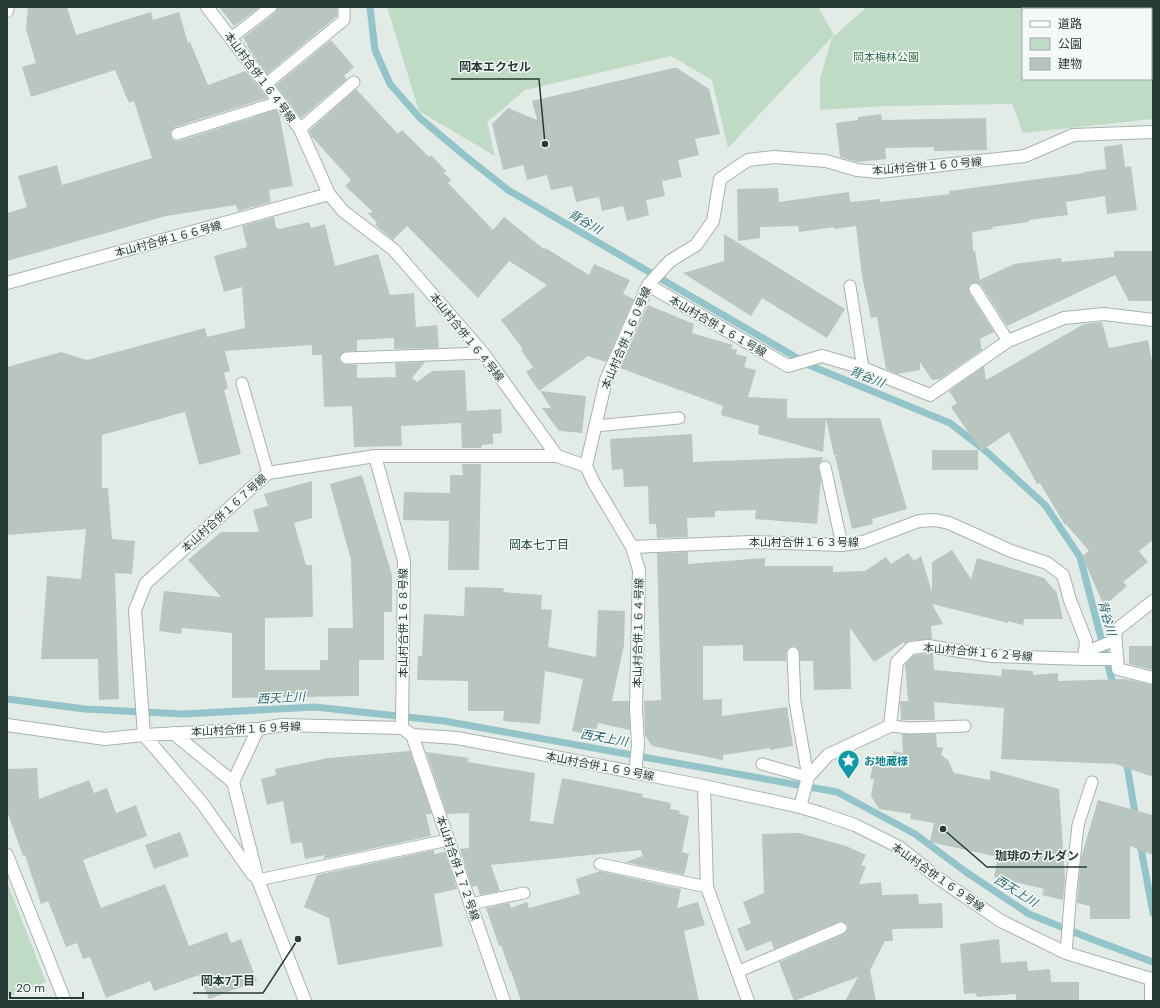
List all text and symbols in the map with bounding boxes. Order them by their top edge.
legend [1022,8,1152,80]
text: 道路 [1058,16,1082,32]
street label: 本山村合併１６４号線 [221,29,299,125]
text: 公園 [1058,36,1082,52]
park label: 岡本梅林公園 [853,50,919,64]
callout: 岡本エクセル [451,55,539,79]
text: 建物 [1058,56,1082,72]
text: 岡本エクセル [459,59,531,75]
street label: 本山村合併１６０号線 [872,154,982,178]
water label: 背谷川 [565,206,606,239]
street label: 本山村合併１６６号線 [113,218,223,260]
street label: 本山村合併１６０号線 [598,285,654,391]
street label: 本山村合併１６４号線 [427,290,507,384]
street label: 本山村合併１６１号線 [667,292,769,360]
water label: 背谷川 [847,363,889,392]
street label: 本山村合併１６７号線 [178,471,270,555]
street label: 本山村合併１６３号線 [749,535,859,549]
district label: 岡本七丁目 [509,537,569,553]
street label: 本山村合併１６８号線 [396,568,410,678]
street label: 本山村合併１６４号線 [630,578,646,688]
water label: 背谷川 [1095,599,1120,639]
street label: 本山村合併１６２号線 [923,640,1033,664]
water label: 西天上川 [257,689,307,707]
street label: 本山村合併１６９号線 [191,719,301,739]
water label: 西天上川 [579,726,631,750]
place icon: お地蔵様 [835,748,861,781]
street label: 本山村合併１６９号線 [545,749,655,783]
place label: お地蔵様 [864,754,908,768]
street label: 本山村合併１７２号線 [433,814,483,922]
street label: 本山村合併１６９号線 [889,840,987,914]
callout: 珈琲のナルダン [987,843,1087,867]
text: 珈琲のナルダン [995,848,1079,864]
water label: 西天上川 [991,871,1042,912]
callout: 岡本7丁目 [193,969,263,993]
text: 岡本7丁目 [201,973,255,989]
scale bar [10,974,83,1000]
text: 20 m [16,980,45,996]

